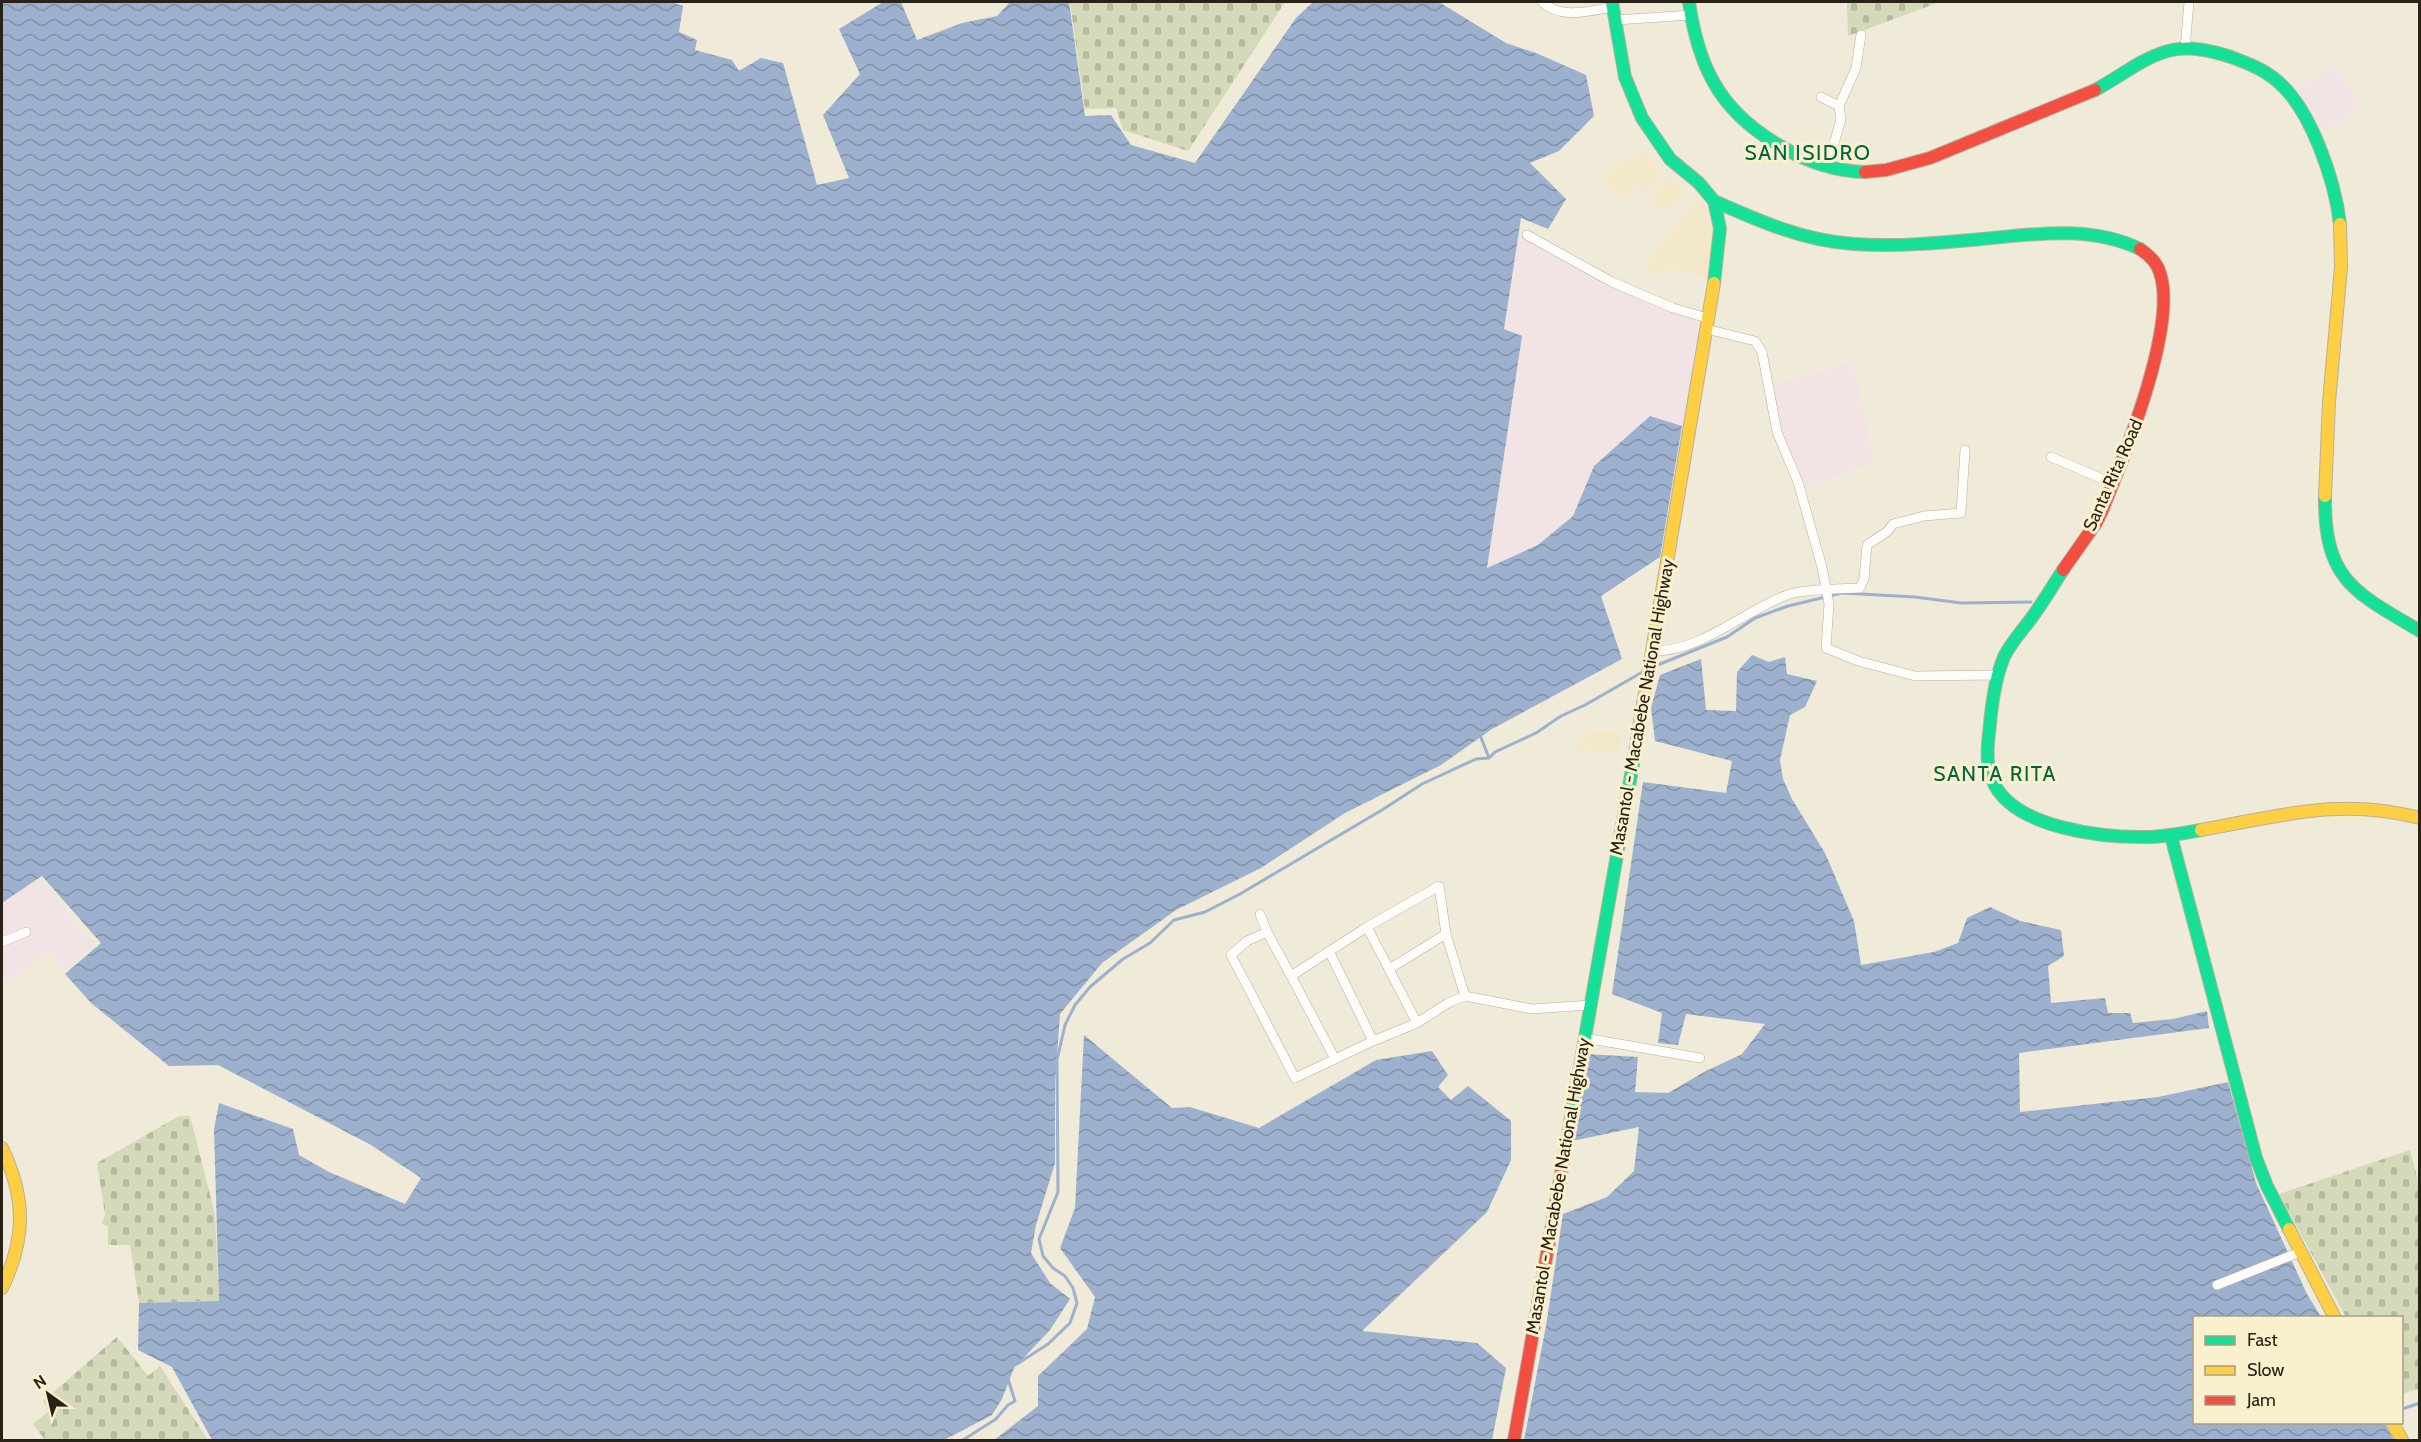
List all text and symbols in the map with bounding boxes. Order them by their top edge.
district label: SAN ISIDRO [1745,140,1871,165]
street label: Santa Rita Road [2079,416,2147,534]
street label: Masantol - Macabebe National Highway [1605,557,1679,857]
district label: SANTA RITA [1933,761,2057,786]
street label: Masantol - Macabebe National Highway [1521,1036,1595,1336]
legend [2193,1316,2403,1424]
text: Fast [2247,1329,2278,1351]
text: Slow [2247,1359,2284,1381]
north arrow [18,1364,78,1424]
text: N [30,1371,50,1393]
text: Jam [2246,1389,2276,1411]

